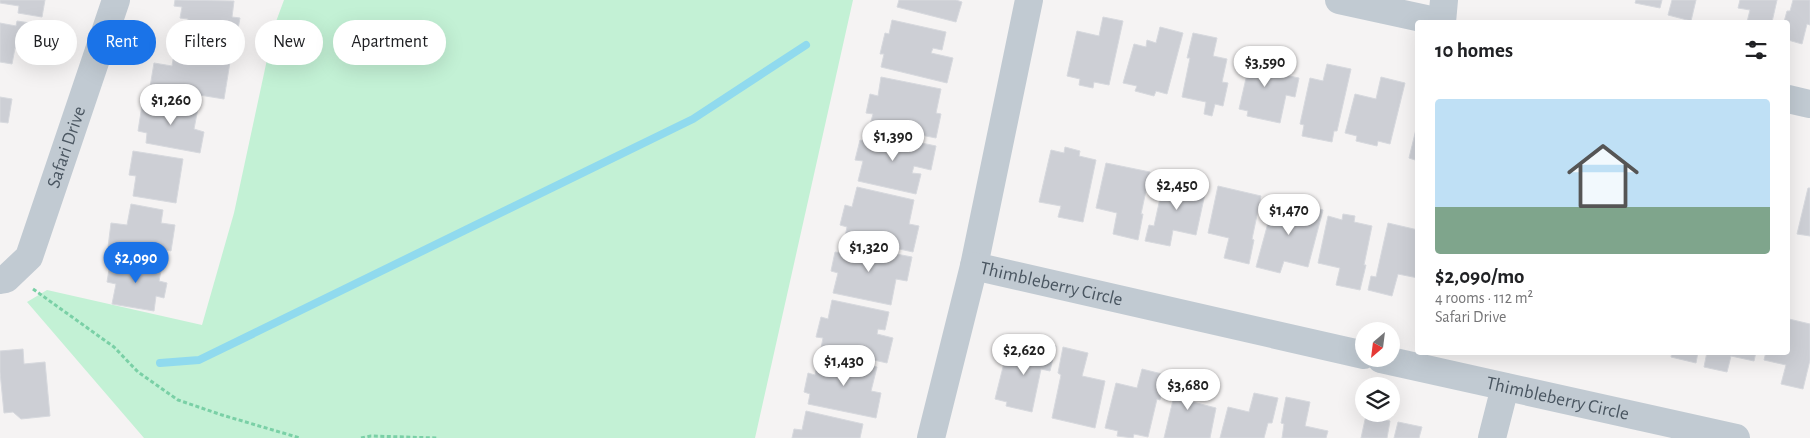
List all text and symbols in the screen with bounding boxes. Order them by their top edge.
chip: Buy [15,20,77,65]
chip: Rent [87,20,156,65]
chip: Filters [166,20,245,65]
chip: New [255,20,323,65]
chip: Apartment [333,20,446,65]
icon: filters [1742,36,1770,64]
text: 10 homes [1435,40,1513,61]
pin: $3,590 [1224,46,1306,88]
text: $3,590 [1245,54,1285,70]
pin: $1,260 [130,84,212,126]
text: $1,260 [151,92,191,108]
street label: Safari Drive [44,104,89,190]
pin: $1,390 [852,120,934,162]
text: $1,390 [873,128,913,144]
icon: home [1558,131,1648,221]
pin: $2,450 [1136,168,1218,211]
text: $2,450 [1156,177,1198,193]
pin: $1,470 [1248,194,1330,236]
text: $1,470 [1269,202,1309,218]
pin: $1,320 [828,230,910,273]
text: $1,320 [849,239,889,255]
pin: $2,090 [95,242,177,284]
text: $2,090 [115,250,157,266]
street label: Thimbleberry Circle [978,258,1125,309]
text: $2,090/mo [1435,266,1524,287]
text: 4 rooms · 112 m² [1435,290,1533,306]
text: Safari Drive [1435,309,1506,325]
north arrow [1355,322,1400,368]
map controls [1355,322,1400,422]
pin: $2,620 [983,334,1065,376]
text: $2,620 [1003,342,1045,358]
pin: $1,430 [803,344,885,387]
text: $1,430 [824,353,864,369]
pin: $3,680 [1147,368,1229,411]
street label: Thimbleberry Circle [1484,373,1631,423]
text: $3,680 [1167,377,1209,393]
button: layers [1355,377,1400,422]

